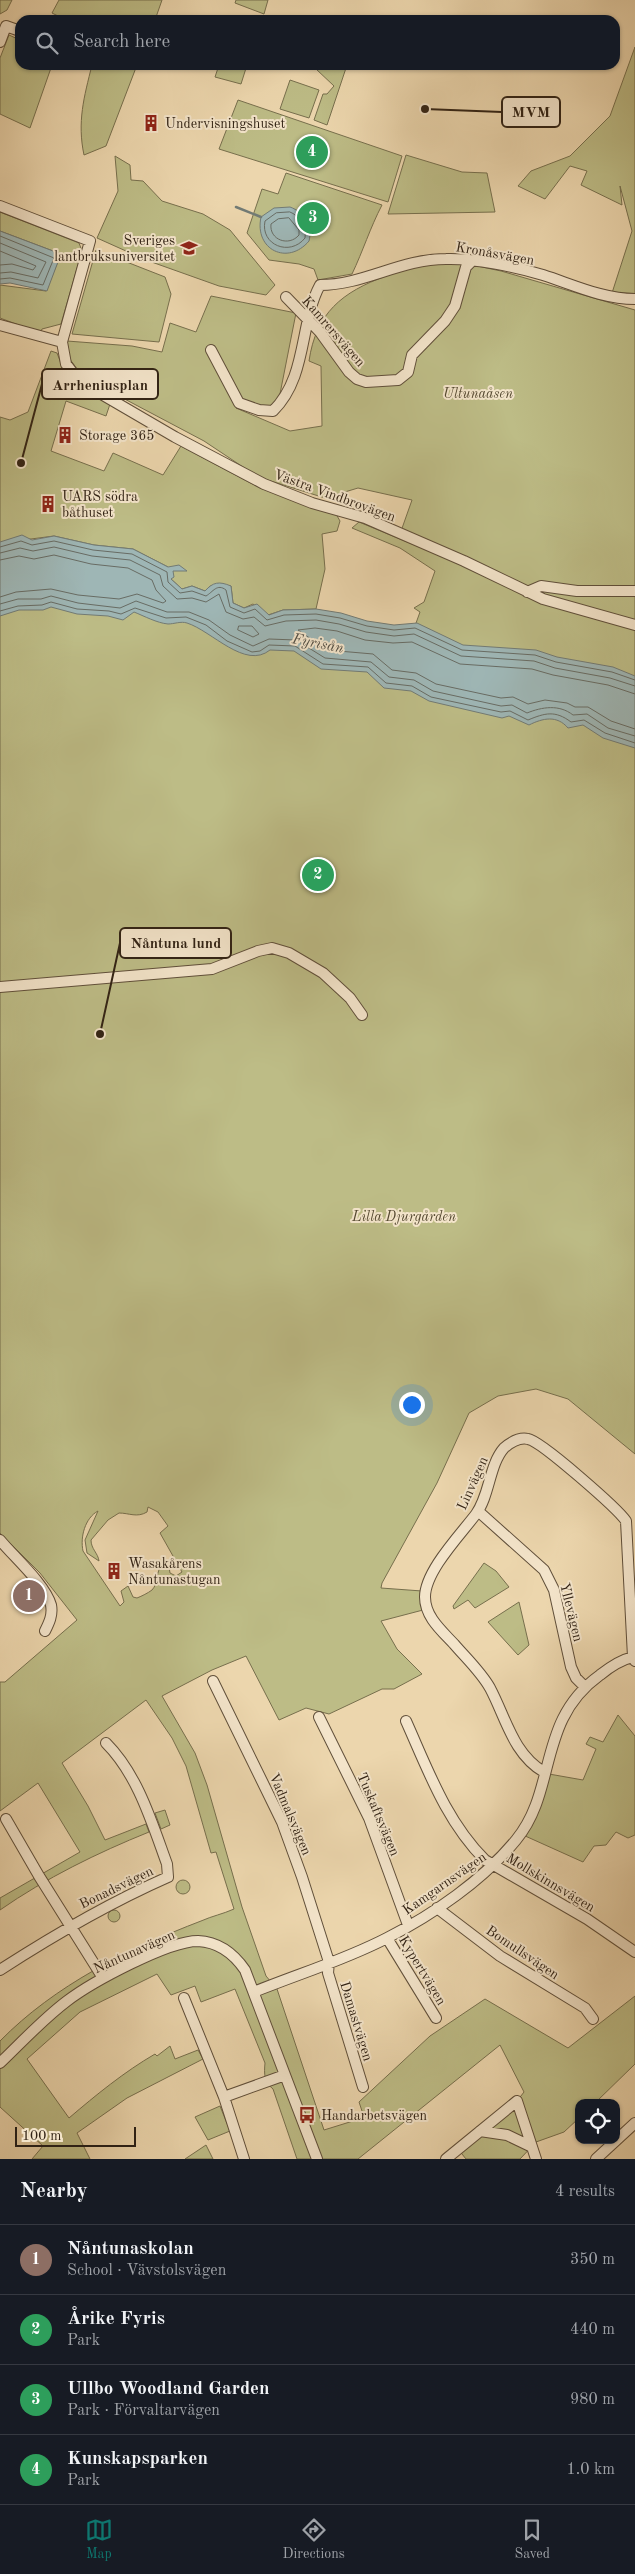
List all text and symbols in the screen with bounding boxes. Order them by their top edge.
search box [15,15,620,70]
icon: search [33,29,61,57]
text: Search here [73,33,170,52]
callout: MVM [502,97,560,127]
text: MVM [512,106,550,121]
building icon: Undervisningshuset [141,113,161,133]
place label: Undervisningshuset [165,117,285,131]
pin: 4 [296,133,328,171]
pin: 3 [297,199,329,237]
place label: Sveriges lantbruksuniversitet [54,234,175,264]
school or university icon: Sveriges lantbruksuniversitet [179,238,199,258]
street label: Kronåsvägen [454,240,536,268]
street label: Kamrersvägen [299,294,368,370]
callout: Arrheniusplan [42,369,158,399]
text: Arrheniusplan [52,379,148,394]
park label: Ultunaåsen [443,387,513,401]
building icon: Storage 365 [55,425,75,445]
place label: Storage 365 [79,429,154,443]
street label: Västra Vindbrovägen [272,467,398,525]
place label: UARS södra båthuset [62,490,138,520]
building icon: UARS södra båthuset [38,494,58,514]
water label: Fyrisån [290,632,345,657]
pin: 2 [302,856,334,894]
callout: Nåntuna lund [120,928,231,958]
text: Nåntuna lund [131,937,221,952]
park label: Lilla Djurgården [351,1210,456,1225]
your location [399,1392,425,1418]
street label: Linvägen [455,1454,491,1512]
place label: Wasakårens Nåntunastugan [128,1557,221,1587]
building icon: Wasakårens Nåntunastugan [104,1561,124,1581]
pin: 1 [13,1577,45,1615]
street label: Yllevägen [557,1581,585,1644]
street label: Vadmalsvägen [267,1771,314,1858]
street label: Tuskaftsvägen [354,1771,402,1859]
street label: Kamgarnsvägen [400,1850,489,1918]
street label: Mollskinnsvägen [504,1851,598,1915]
street label: Bonadsvägen [77,1864,156,1912]
street label: Bomullsvägen [483,1923,562,1983]
street label: Nåntunavägen [92,1928,178,1976]
street label: Kypertvägen [396,1933,449,2008]
street label: Damastvägen [337,1980,375,2063]
map controls [575,2099,620,2144]
button: locate [575,2099,620,2144]
bus stop icon: Handarbetsvägen [297,2105,317,2125]
place label: Handarbetsvägen [321,2109,427,2123]
scale bar [15,2124,136,2147]
text: 100 m [22,2129,61,2143]
text: Nearby [20,2181,88,2202]
text: 4 results [555,2184,615,2200]
text: Nåntunaskolan [67,2240,194,2259]
text: 1 [31,2252,41,2268]
text: 350 m [570,2252,615,2268]
text: School · Vävstolsvägen [67,2263,226,2279]
text: Årike Fyris [67,2310,165,2329]
text: 2 [31,2322,41,2338]
text: 440 m [570,2322,615,2338]
text: Park [67,2333,100,2349]
text: Ullbo Woodland Garden [67,2380,270,2399]
text: 3 [31,2392,41,2408]
text: 980 m [570,2392,615,2408]
text: Park · Förvaltarvägen [67,2403,220,2419]
text: Kunskapsparken [67,2450,208,2469]
text: 4 [31,2462,41,2478]
text: 1.0 km [566,2462,615,2478]
text: Park [67,2473,100,2489]
tab: Map [85,2516,113,2563]
tab: Directions [283,2516,345,2563]
tab: Saved [514,2516,550,2563]

